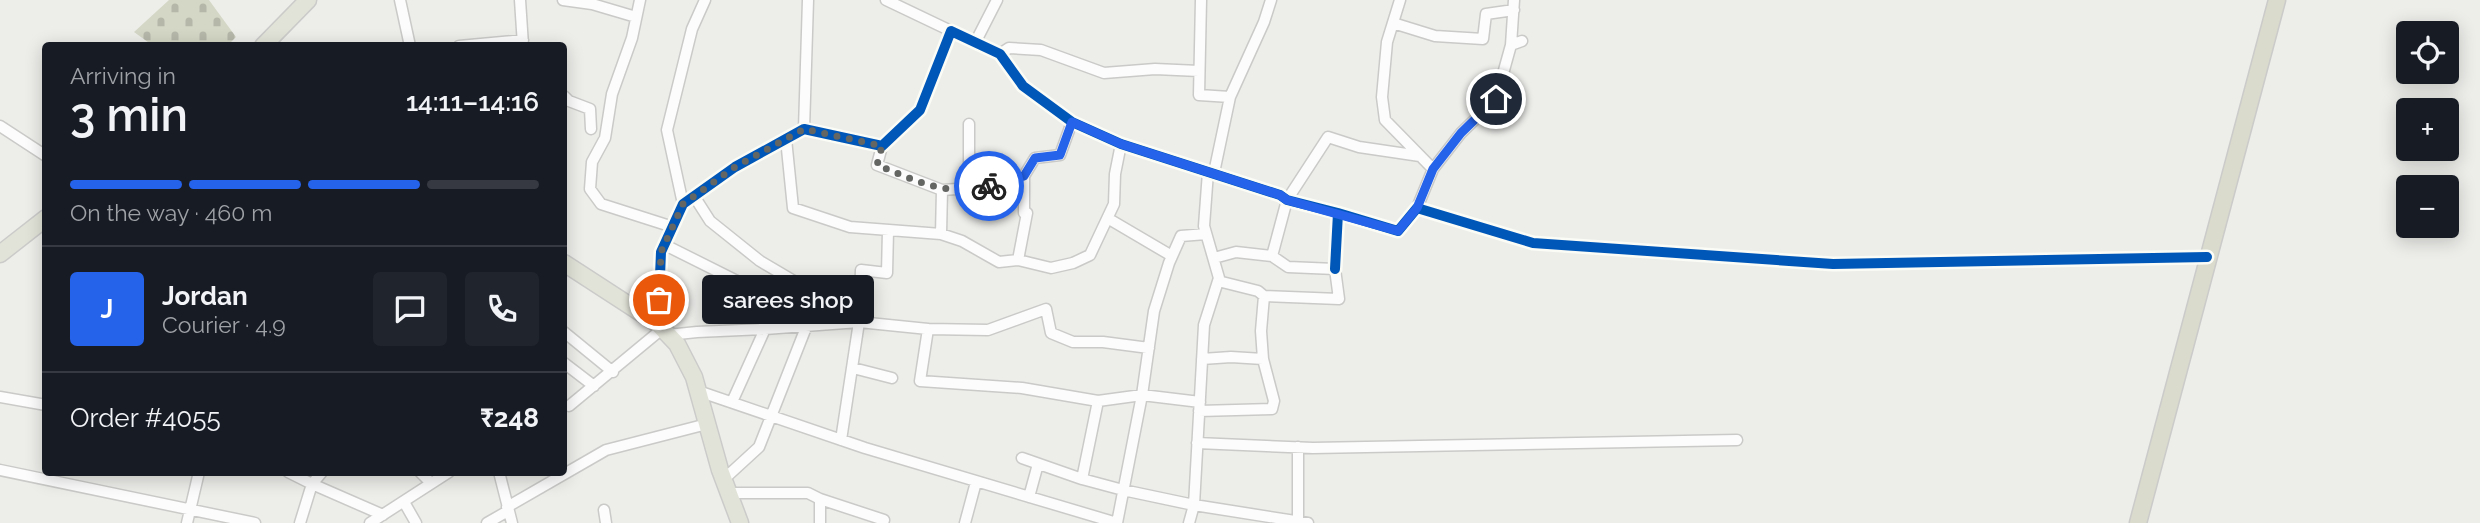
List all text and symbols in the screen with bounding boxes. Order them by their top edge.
map controls [2396,21,2459,238]
button: locate [2396,21,2459,84]
text: Arriving in [70,62,176,89]
pin [1466,69,1526,129]
icon: home [1477,80,1515,118]
text: 14:11–14:16 [406,87,539,117]
text: 3 min [70,88,188,142]
button: + [2396,98,2459,161]
courier [954,151,1024,221]
icon: bike [970,167,1008,205]
button: − [2396,175,2459,238]
text: On the way · 460 m [70,199,272,226]
pin [629,270,689,330]
button: chat [373,272,447,346]
button: phone [465,272,539,346]
callout: sarees shop [701,276,872,324]
text: Jordan [162,281,248,311]
icon: bag [640,281,678,319]
text: sarees shop [723,286,853,313]
text: J [101,294,113,324]
text: Courier · 4.9 [162,311,286,338]
text: Order #4055 [70,403,221,433]
text: ₹248 [480,403,539,433]

